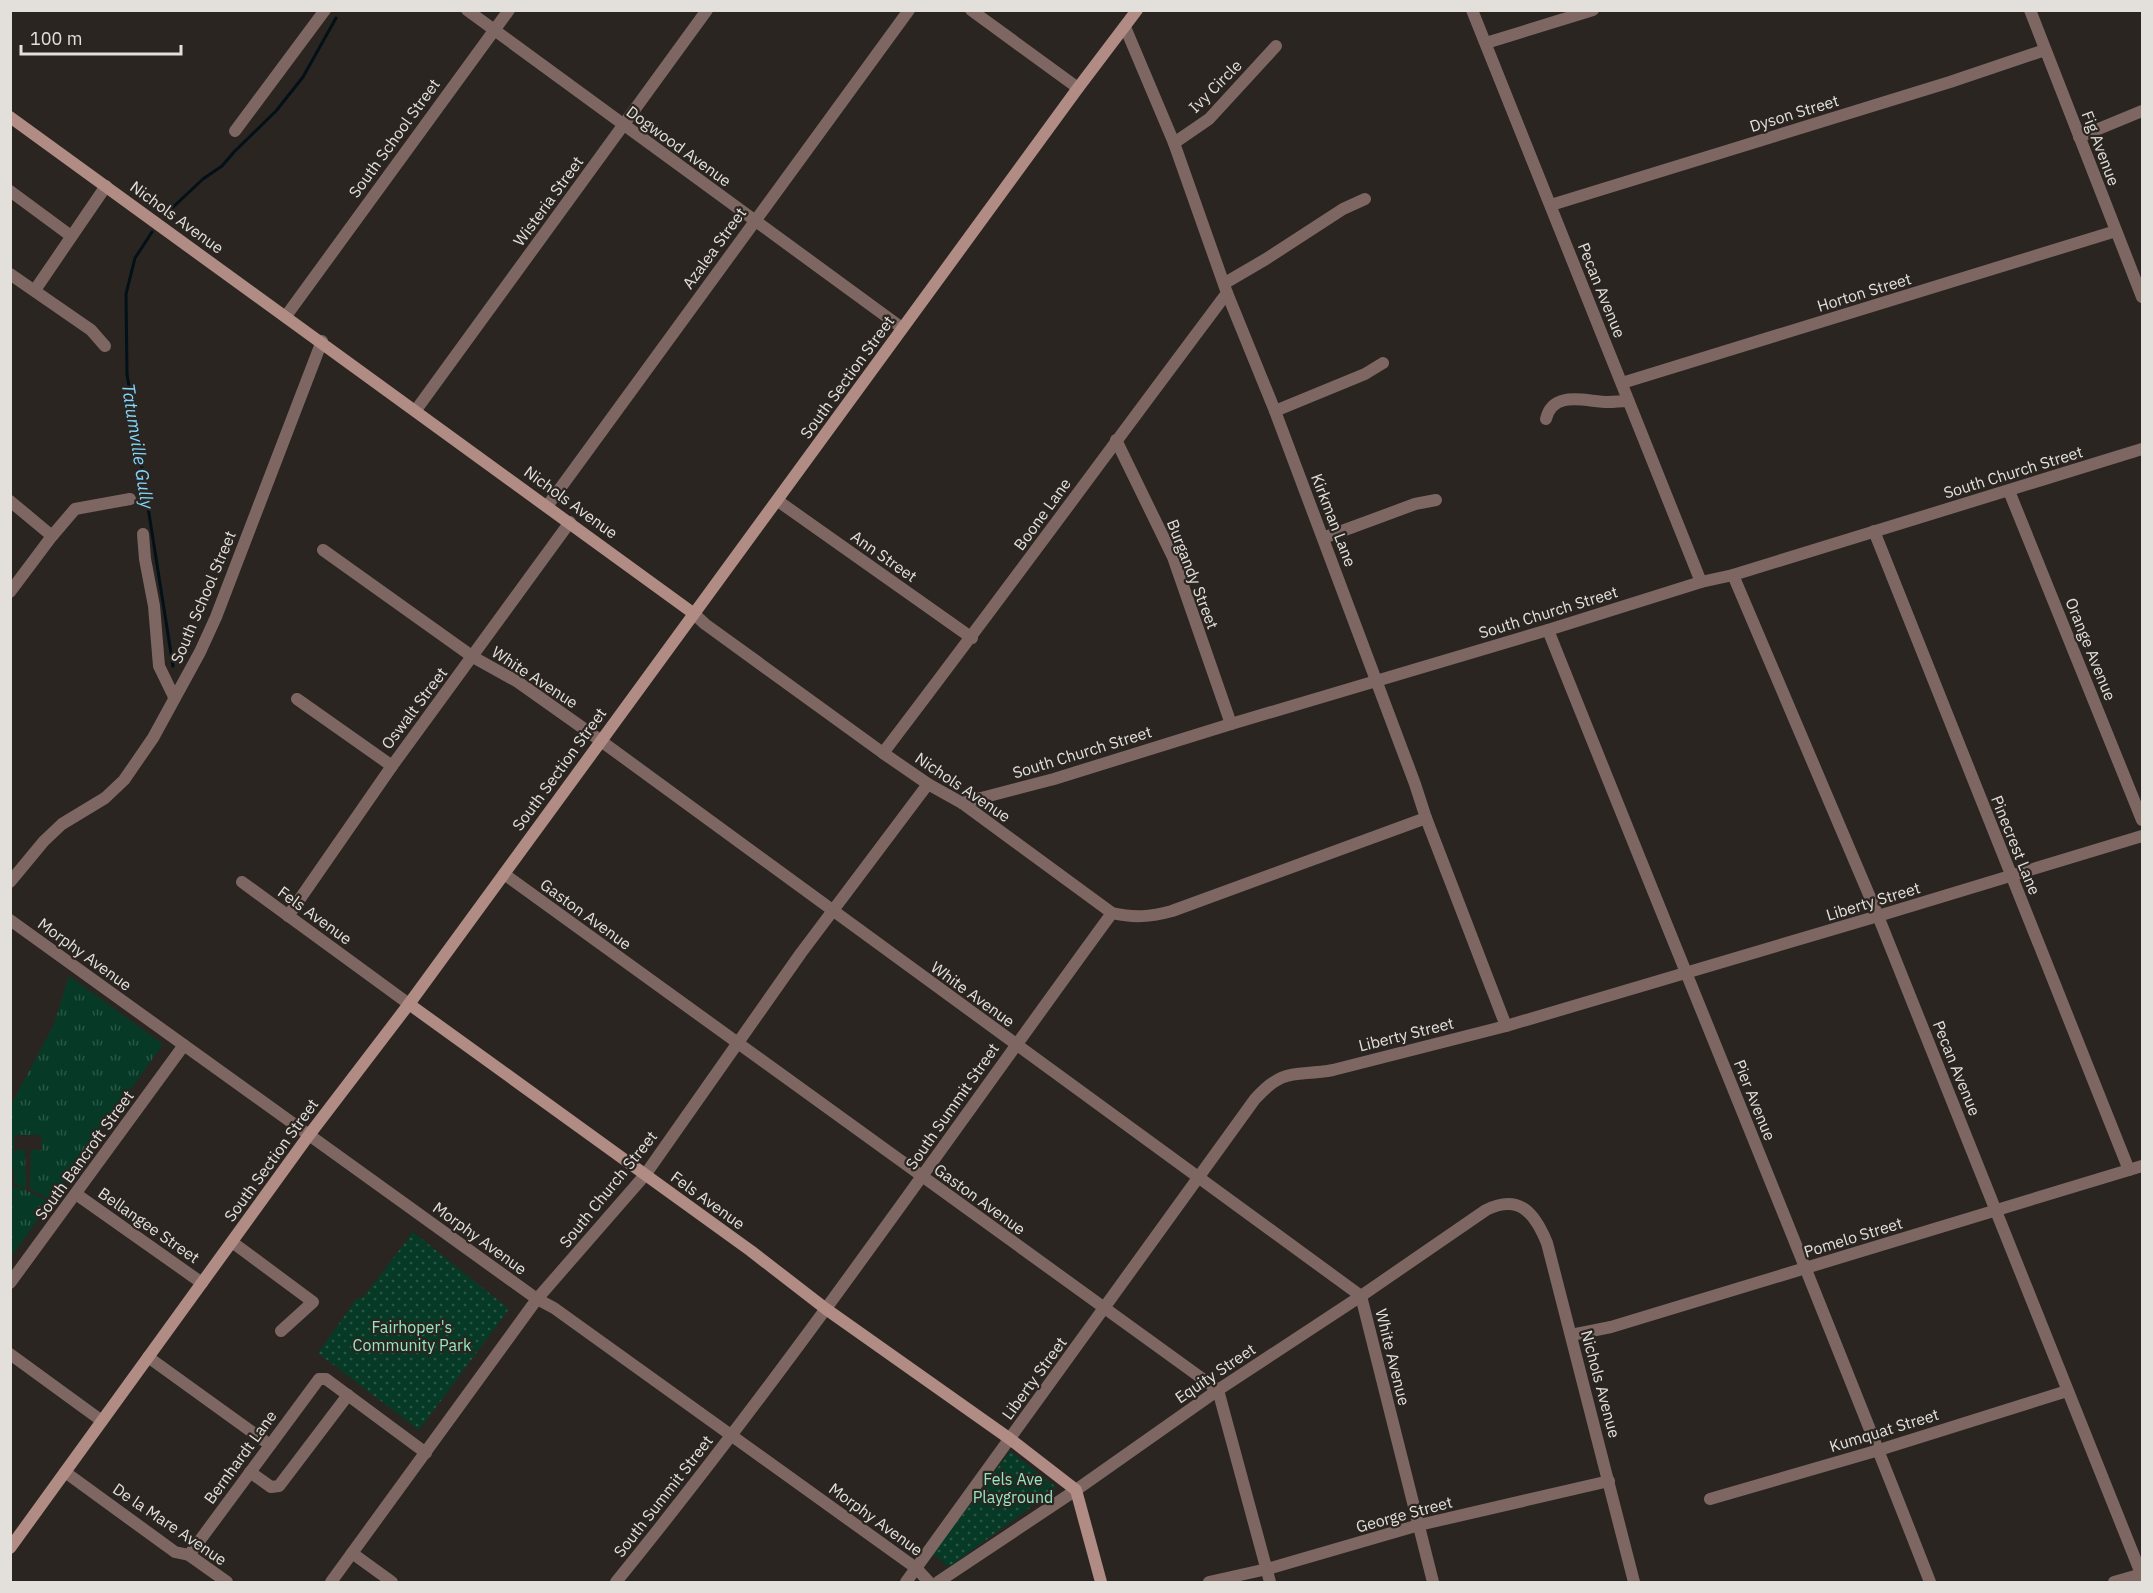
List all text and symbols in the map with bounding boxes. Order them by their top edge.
scale bar [21,18,182,56]
text: 100 m [30,27,82,50]
street label: Ivy Circle [1184,55,1246,117]
street label: South School Street [344,75,444,201]
street label: Dyson Street [1747,90,1841,136]
street label: Dogwood Avenue [623,101,736,191]
street label: Fig Avenue [2078,108,2124,188]
street label: Wisteria Street [509,152,587,250]
street label: Nichols Avenue [126,176,228,258]
street label: Azalea Street [678,203,750,293]
street label: Pecan Avenue [1574,239,1630,341]
street label: Horton Street [1814,268,1914,316]
street label: South Section Street [796,312,898,442]
water label: Tatumville Gully [117,382,159,512]
street label: South Church Street [1941,441,2085,503]
street label: Nichols Avenue [520,461,622,543]
street label: Kirkman Lane [1307,471,1361,570]
street label: Boone Lane [1009,474,1075,554]
street label: Burgandy Street [1163,516,1223,632]
street label: Ann Street [847,526,921,586]
street label: South School Street [166,528,240,666]
street label: South Church Street [1476,581,1620,643]
street label: Orange Avenue [2061,595,2121,704]
street label: White Avenue [488,642,582,712]
street label: Oswalt Street [377,663,451,753]
street label: South Section Street [508,704,610,834]
street label: South Church Street [1010,721,1154,783]
street label: Nichols Avenue [911,748,1015,826]
street label: Pinecrest Lane [1987,792,2045,898]
street label: Gaston Avenue [536,874,636,954]
street label: Liberty Street [1824,877,1922,925]
street label: Fels Avenue [274,881,356,949]
street label: Morphy Avenue [34,913,136,995]
street label: White Avenue [927,957,1019,1031]
street label: Liberty Street [1356,1013,1456,1055]
street label: Pecan Avenue [1929,1017,1985,1119]
street label: South Summit Street [901,1039,1003,1173]
street label: Pier Avenue [1730,1057,1780,1144]
street label: South Bancroft Street [30,1086,138,1224]
street label: South Section Street [220,1095,322,1225]
street label: South Church Street [555,1127,661,1251]
street label: Gaston Avenue [930,1159,1030,1239]
street label: Fels Avenue [667,1166,749,1234]
street label: Bellangee Street [94,1183,204,1267]
street label: Morphy Avenue [429,1197,531,1279]
street label: Pomelo Street [1801,1213,1905,1261]
street label: White Avenue [1371,1307,1415,1408]
park label: Fairhoper's Community Park [353,1317,472,1355]
street label: Nichols Avenue [1577,1328,1625,1440]
street label: Liberty Street [997,1333,1071,1423]
street label: Equity Street [1171,1339,1259,1407]
street label: Kumquat Street [1827,1404,1941,1456]
street label: Bernhardt Lane [199,1406,281,1508]
street label: South Summit Street [609,1431,717,1561]
park label: Fels Ave Playground [973,1469,1053,1507]
street label: De la Mare Avenue [109,1478,231,1570]
street label: Morphy Avenue [825,1478,927,1560]
street label: George Street [1354,1492,1454,1536]

